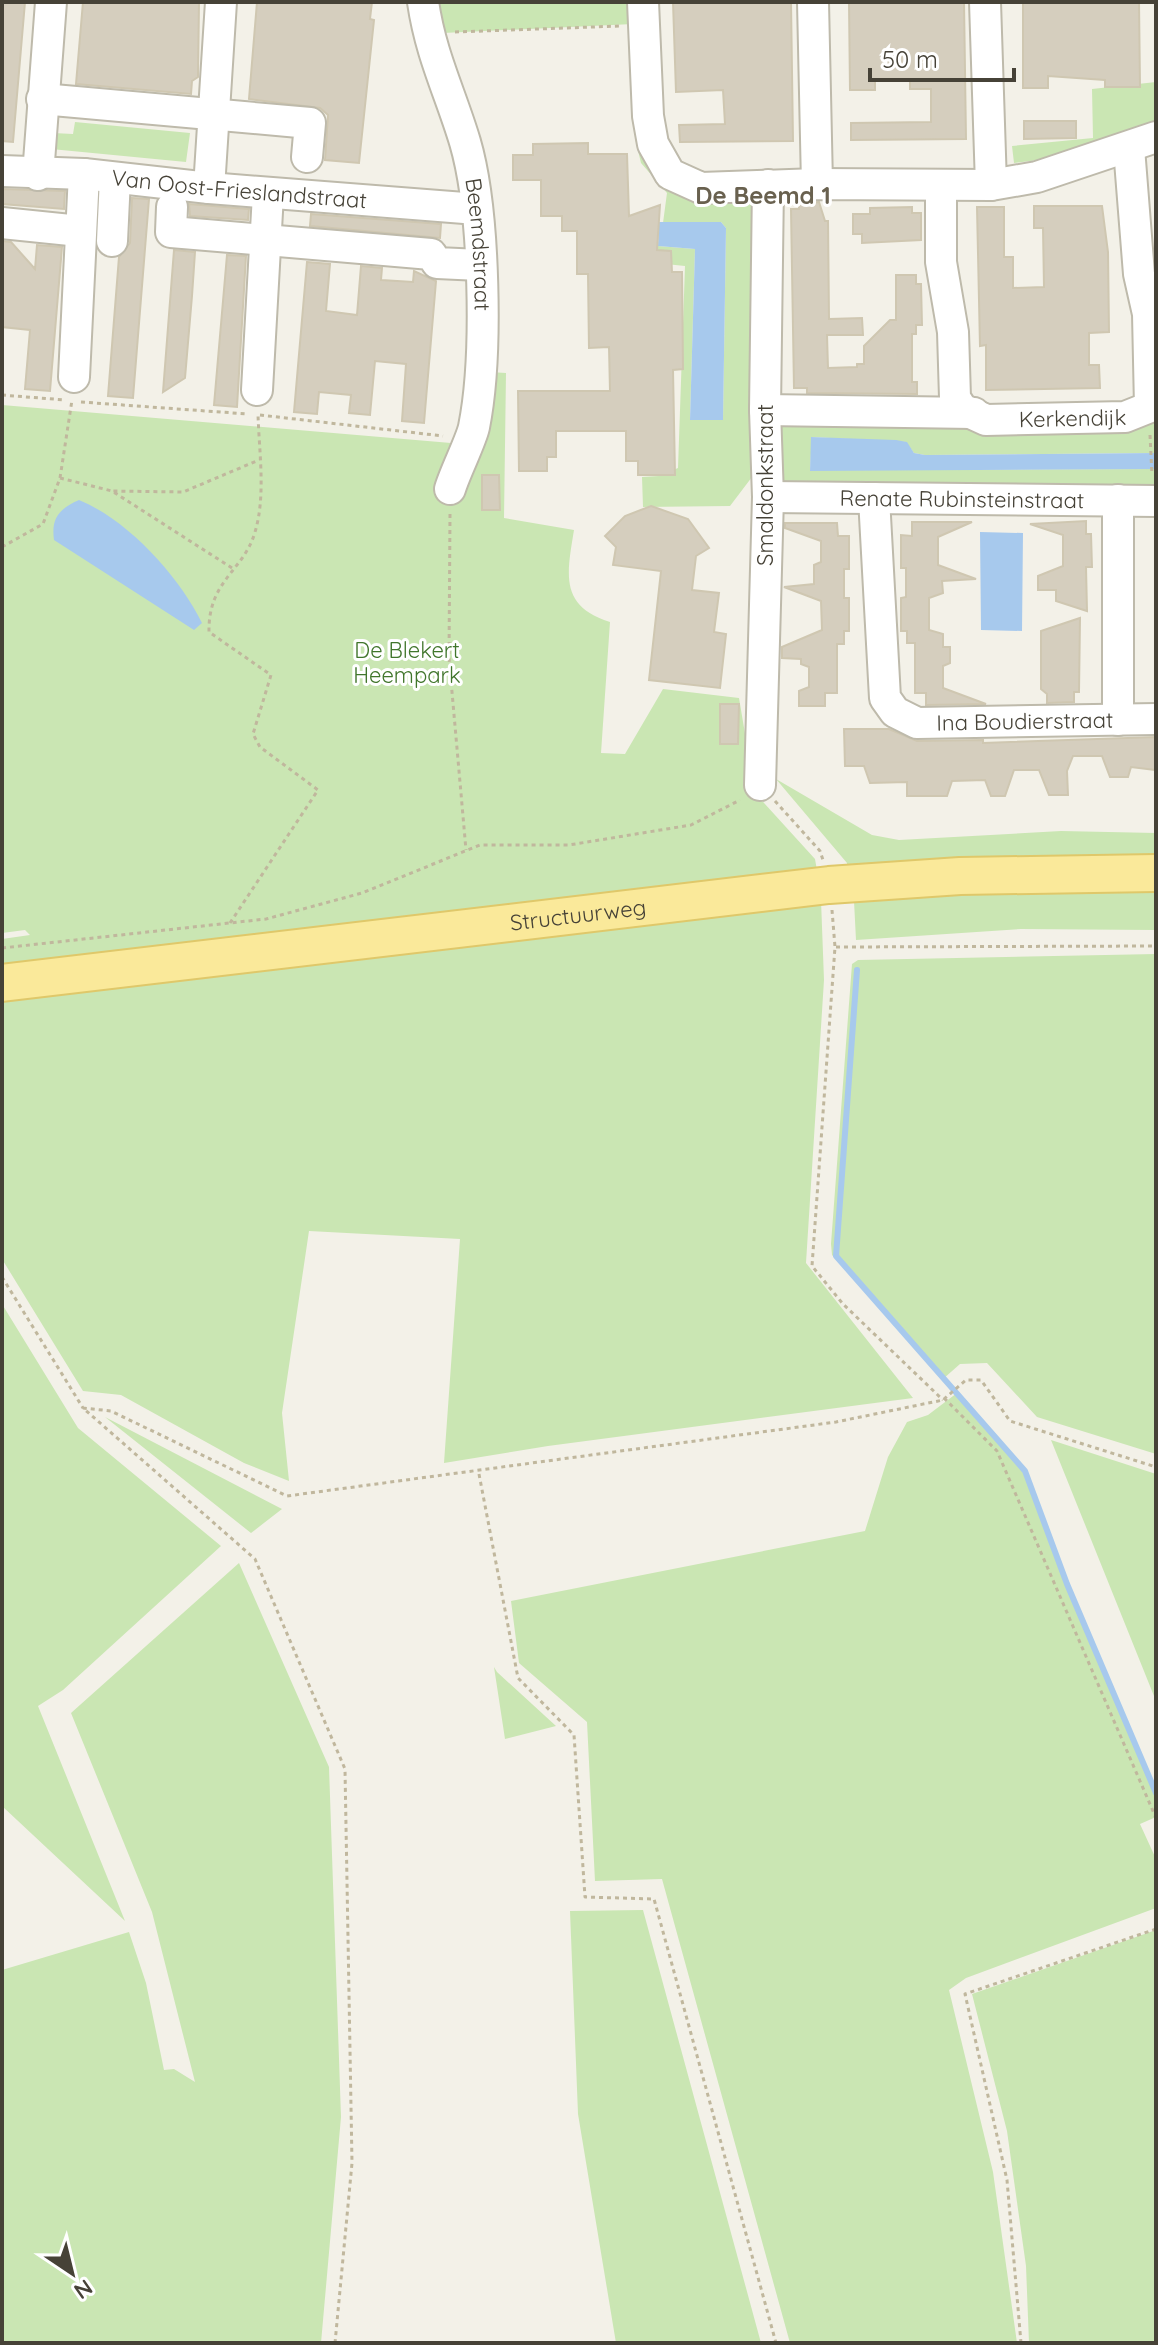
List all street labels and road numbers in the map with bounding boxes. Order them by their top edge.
street label: Van Oost-Frieslandstraat [110,163,368,214]
street label: Beemdstraat [459,176,497,311]
street label: Kerkendijk [1018,403,1127,433]
street label: Smaldonkstraat [751,404,779,566]
street label: Renate Rubinsteinstraat [839,484,1085,514]
street label: Ina Boudierstraat [936,706,1114,737]
street label: Structuurweg [508,893,648,937]

